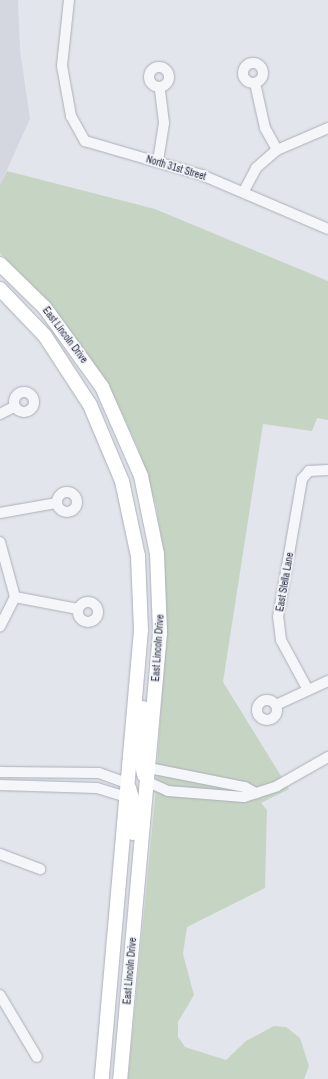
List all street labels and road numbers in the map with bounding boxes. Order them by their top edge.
street label: North 31st Street [145,153,207,183]
street label: East Lincoln Drive [40,305,90,365]
street label: East Stella Lane [274,552,296,612]
street label: East Lincoln Drive [150,614,166,682]
street label: East Lincoln Drive [121,937,139,1005]

